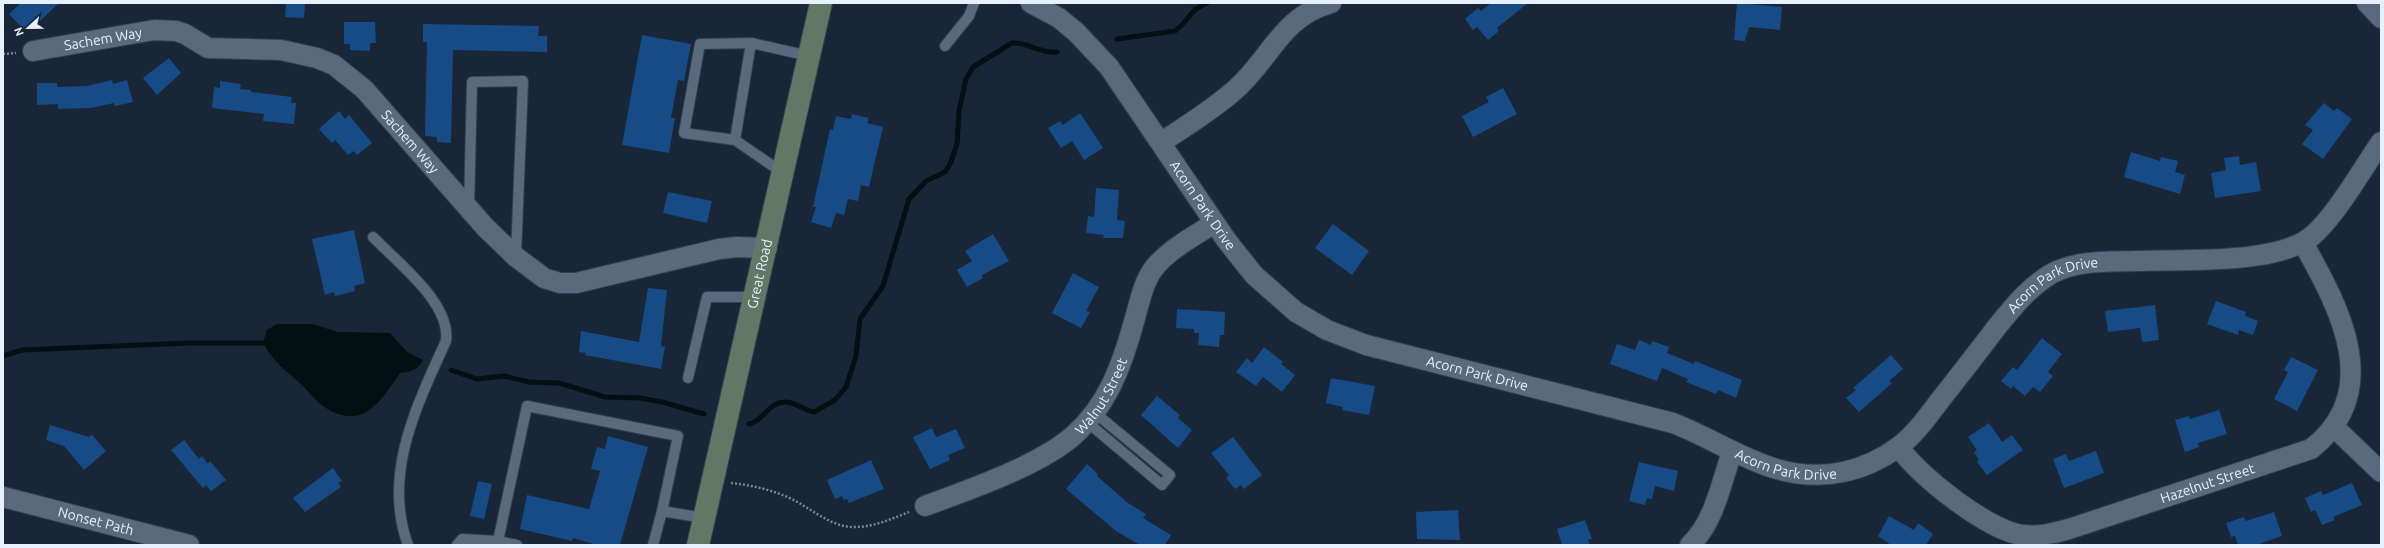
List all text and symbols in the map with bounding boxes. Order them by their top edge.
north arrow [8,8,48,48]
street label: Sachem Way [63,24,143,53]
text: N [12,26,26,38]
street label: Sachem Way [378,107,442,177]
street label: Acorn Park Drive [1167,158,1239,253]
street label: Great Road [744,238,775,310]
street label: Acorn Park Drive [2004,254,2099,316]
street label: Acorn Park Drive [1425,353,1530,394]
street label: Walnut Street [1072,355,1130,438]
street label: Acorn Park Drive [1733,446,1838,483]
street label: Hazelnut Street [2158,460,2257,506]
street label: Nonset Path [56,504,136,538]

